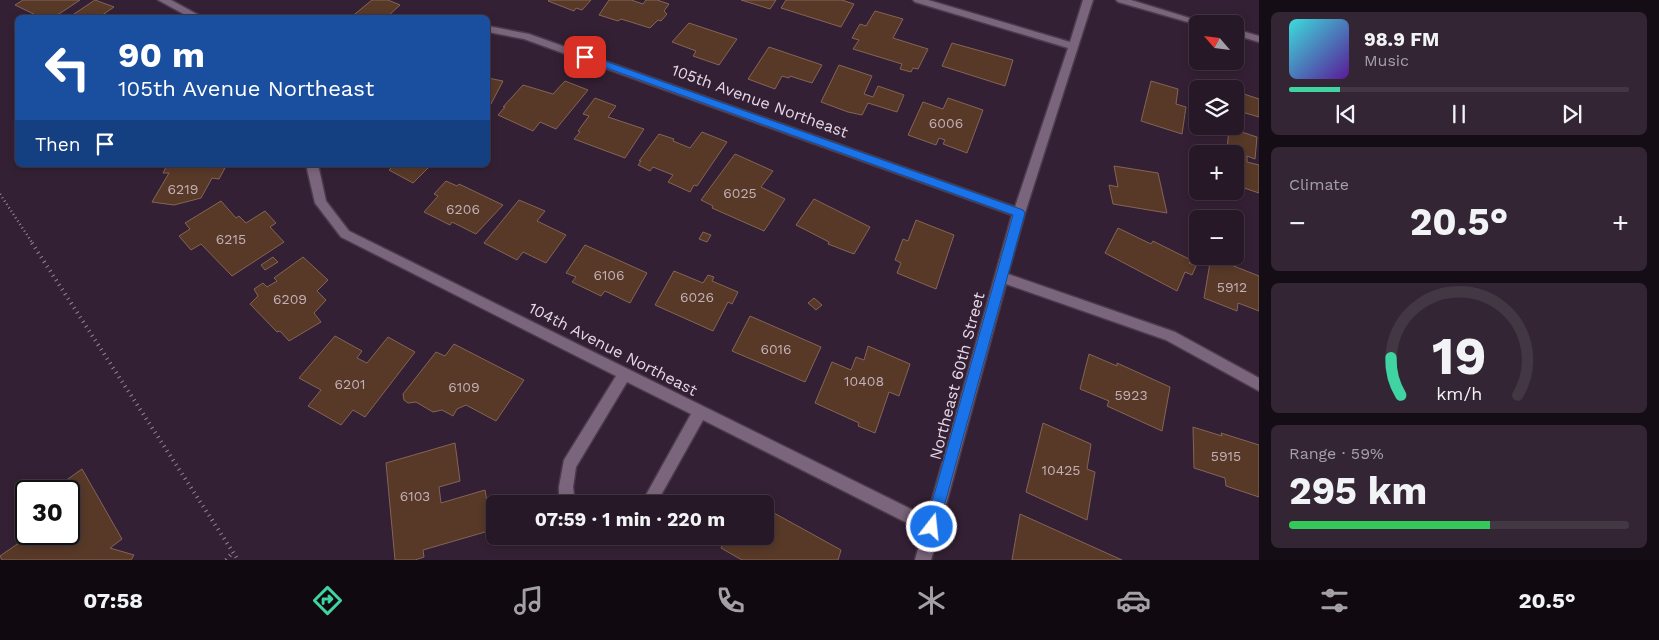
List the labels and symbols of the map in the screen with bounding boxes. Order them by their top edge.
north arrow [1189,15,1244,70]
pin [564,36,606,78]
street label: 105th Avenue Northeast [669,60,851,142]
house number: 6006 [929,115,963,131]
house number: 6219 [168,181,198,197]
house number: 6025 [723,185,757,201]
house number: 6206 [446,201,480,217]
house number: 6215 [216,231,246,247]
house number: 6106 [593,267,625,283]
house number: 5912 [1217,279,1247,295]
house number: 6026 [680,289,714,305]
street label: Northeast 60th Street [925,290,989,462]
house number: 6209 [273,291,307,307]
street label: 104th Avenue Northeast [525,298,701,400]
house number: 6016 [760,341,792,357]
house number: 10408 [844,373,884,389]
house number: 6201 [335,376,365,392]
house number: 6109 [448,379,480,395]
house number: 5923 [1114,387,1148,403]
house number: 5915 [1211,448,1241,464]
house number: 10425 [1041,462,1081,478]
speed limit sign: 30 [15,480,80,545]
house number: 6103 [400,488,430,504]
position arrow [905,500,957,552]

